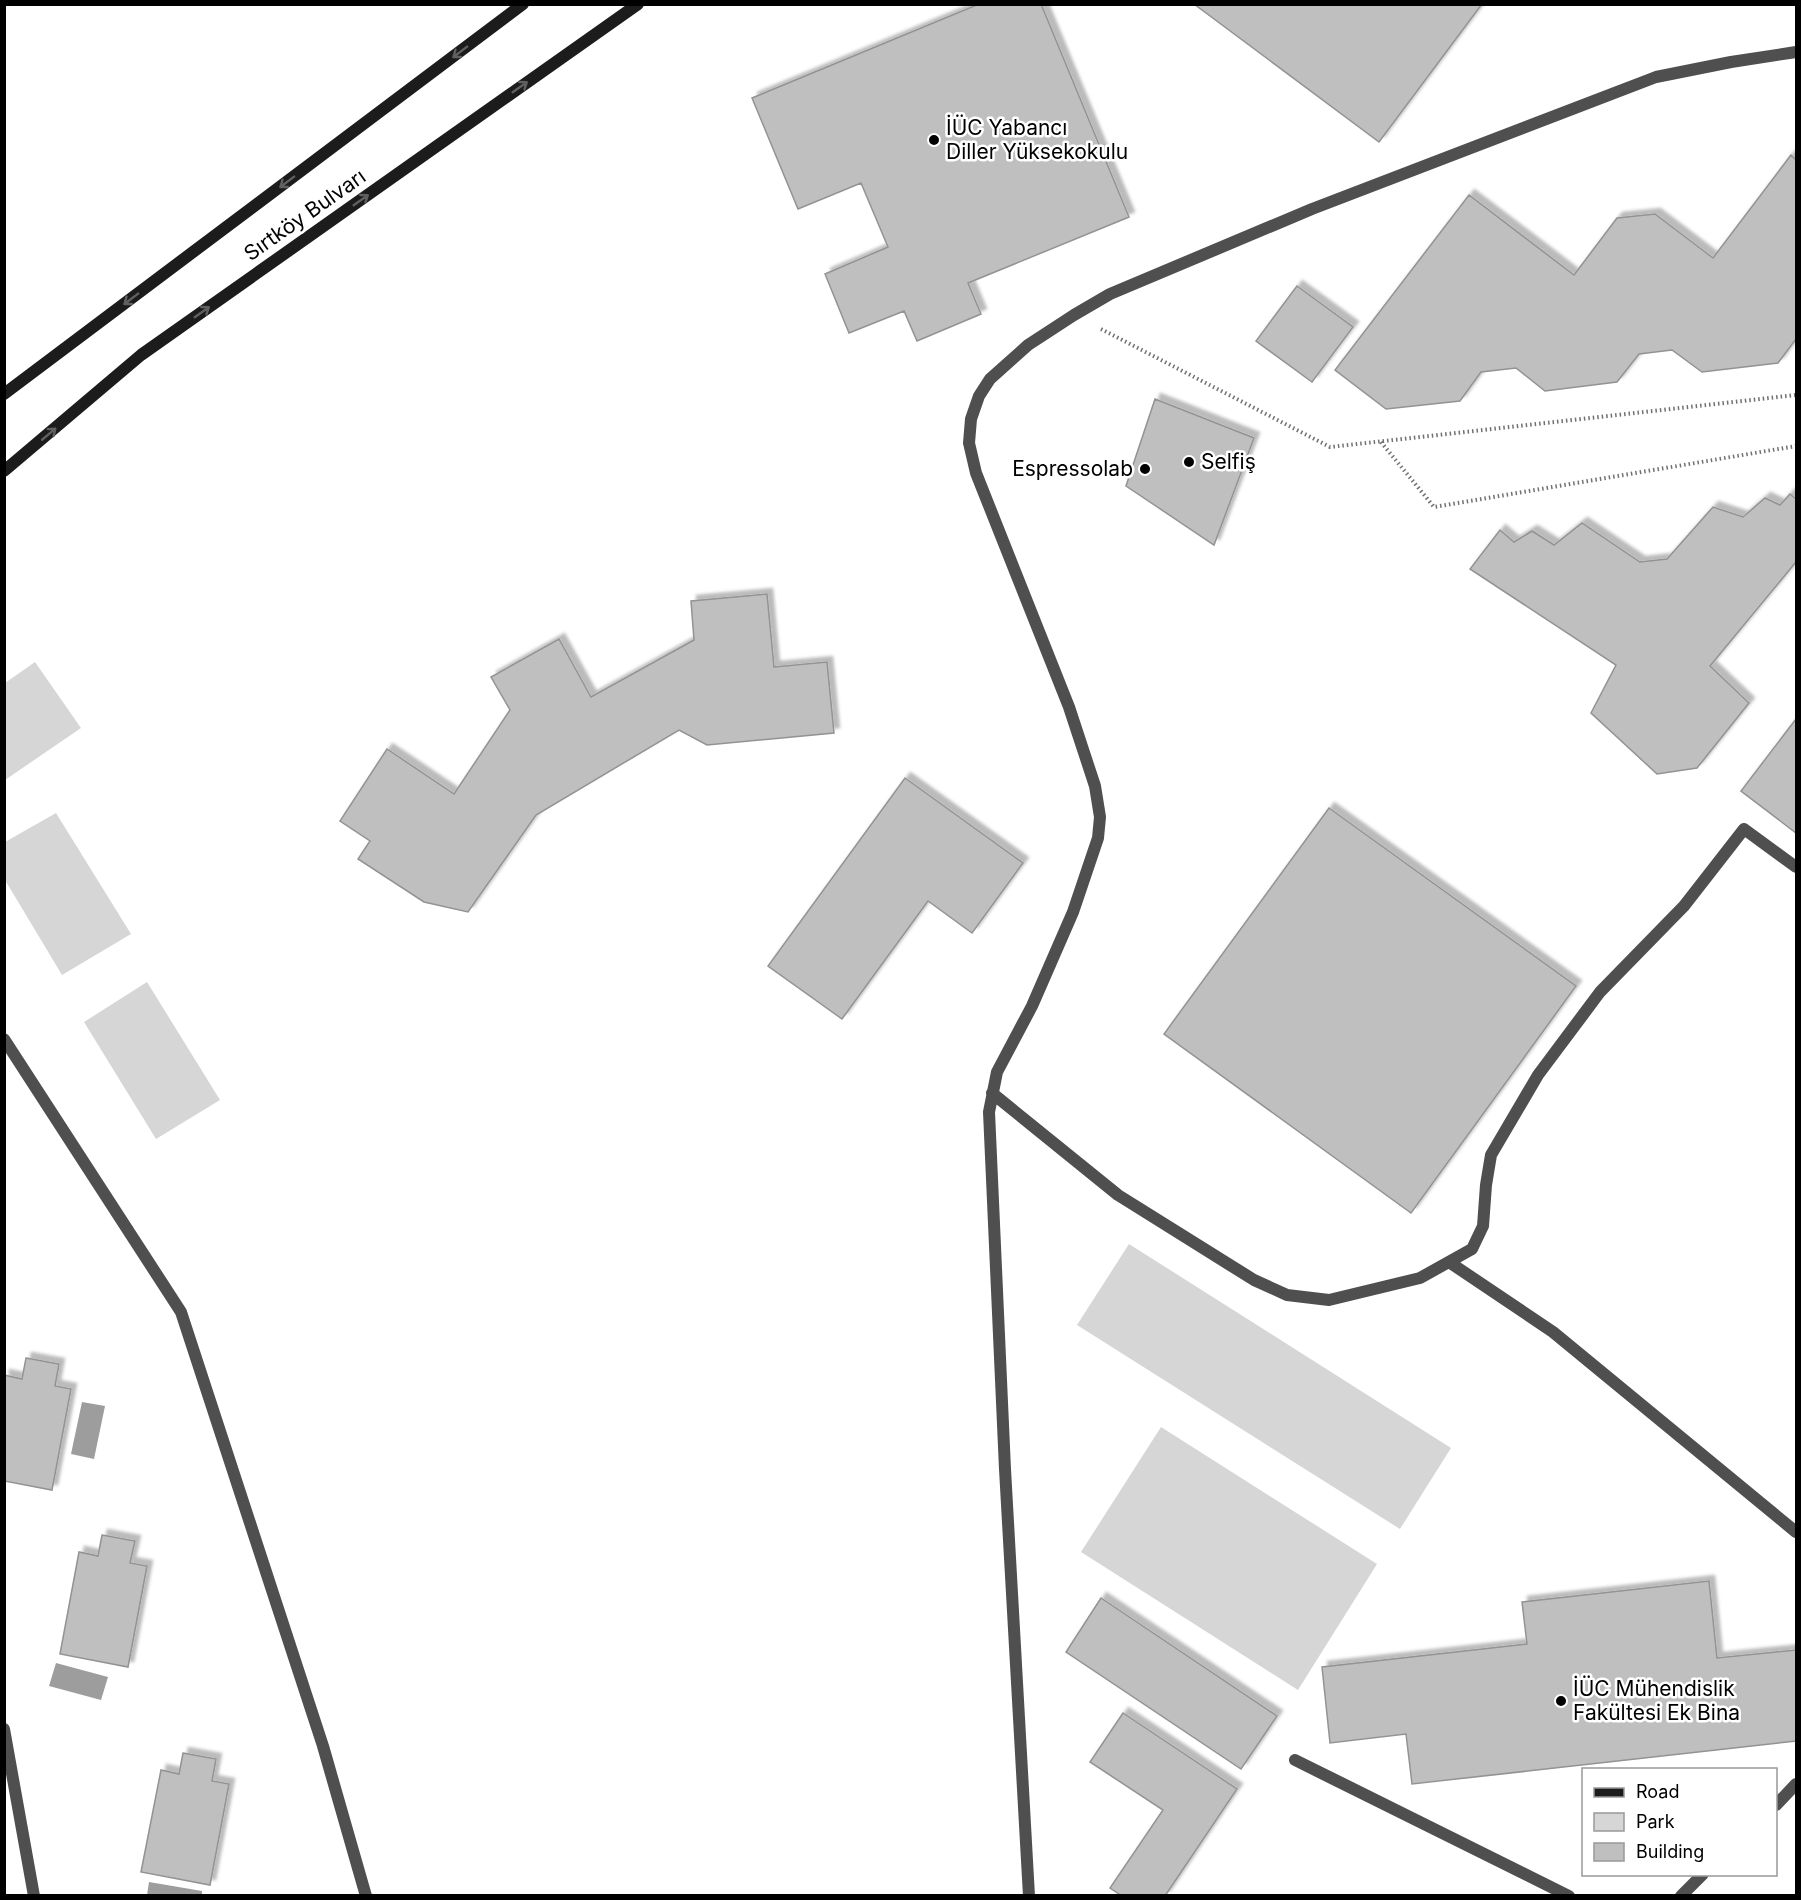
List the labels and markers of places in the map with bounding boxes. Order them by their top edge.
place label: İÜC Yabancı Diller Yüksekokulu [946,114,1128,164]
marker: İÜC Yabancı Diller Yüksekokulu [927,133,941,147]
place label: Selfiş [1201,449,1256,474]
marker: Selfiş [1182,455,1196,469]
place label: Espressolab [1012,456,1133,481]
marker: Espressolab [1138,462,1152,476]
place label: İÜC Mühendislik Fakültesi Ek Bina [1573,1675,1740,1725]
marker: İÜC Mühendislik Fakültesi Ek Bina [1554,1694,1568,1708]

